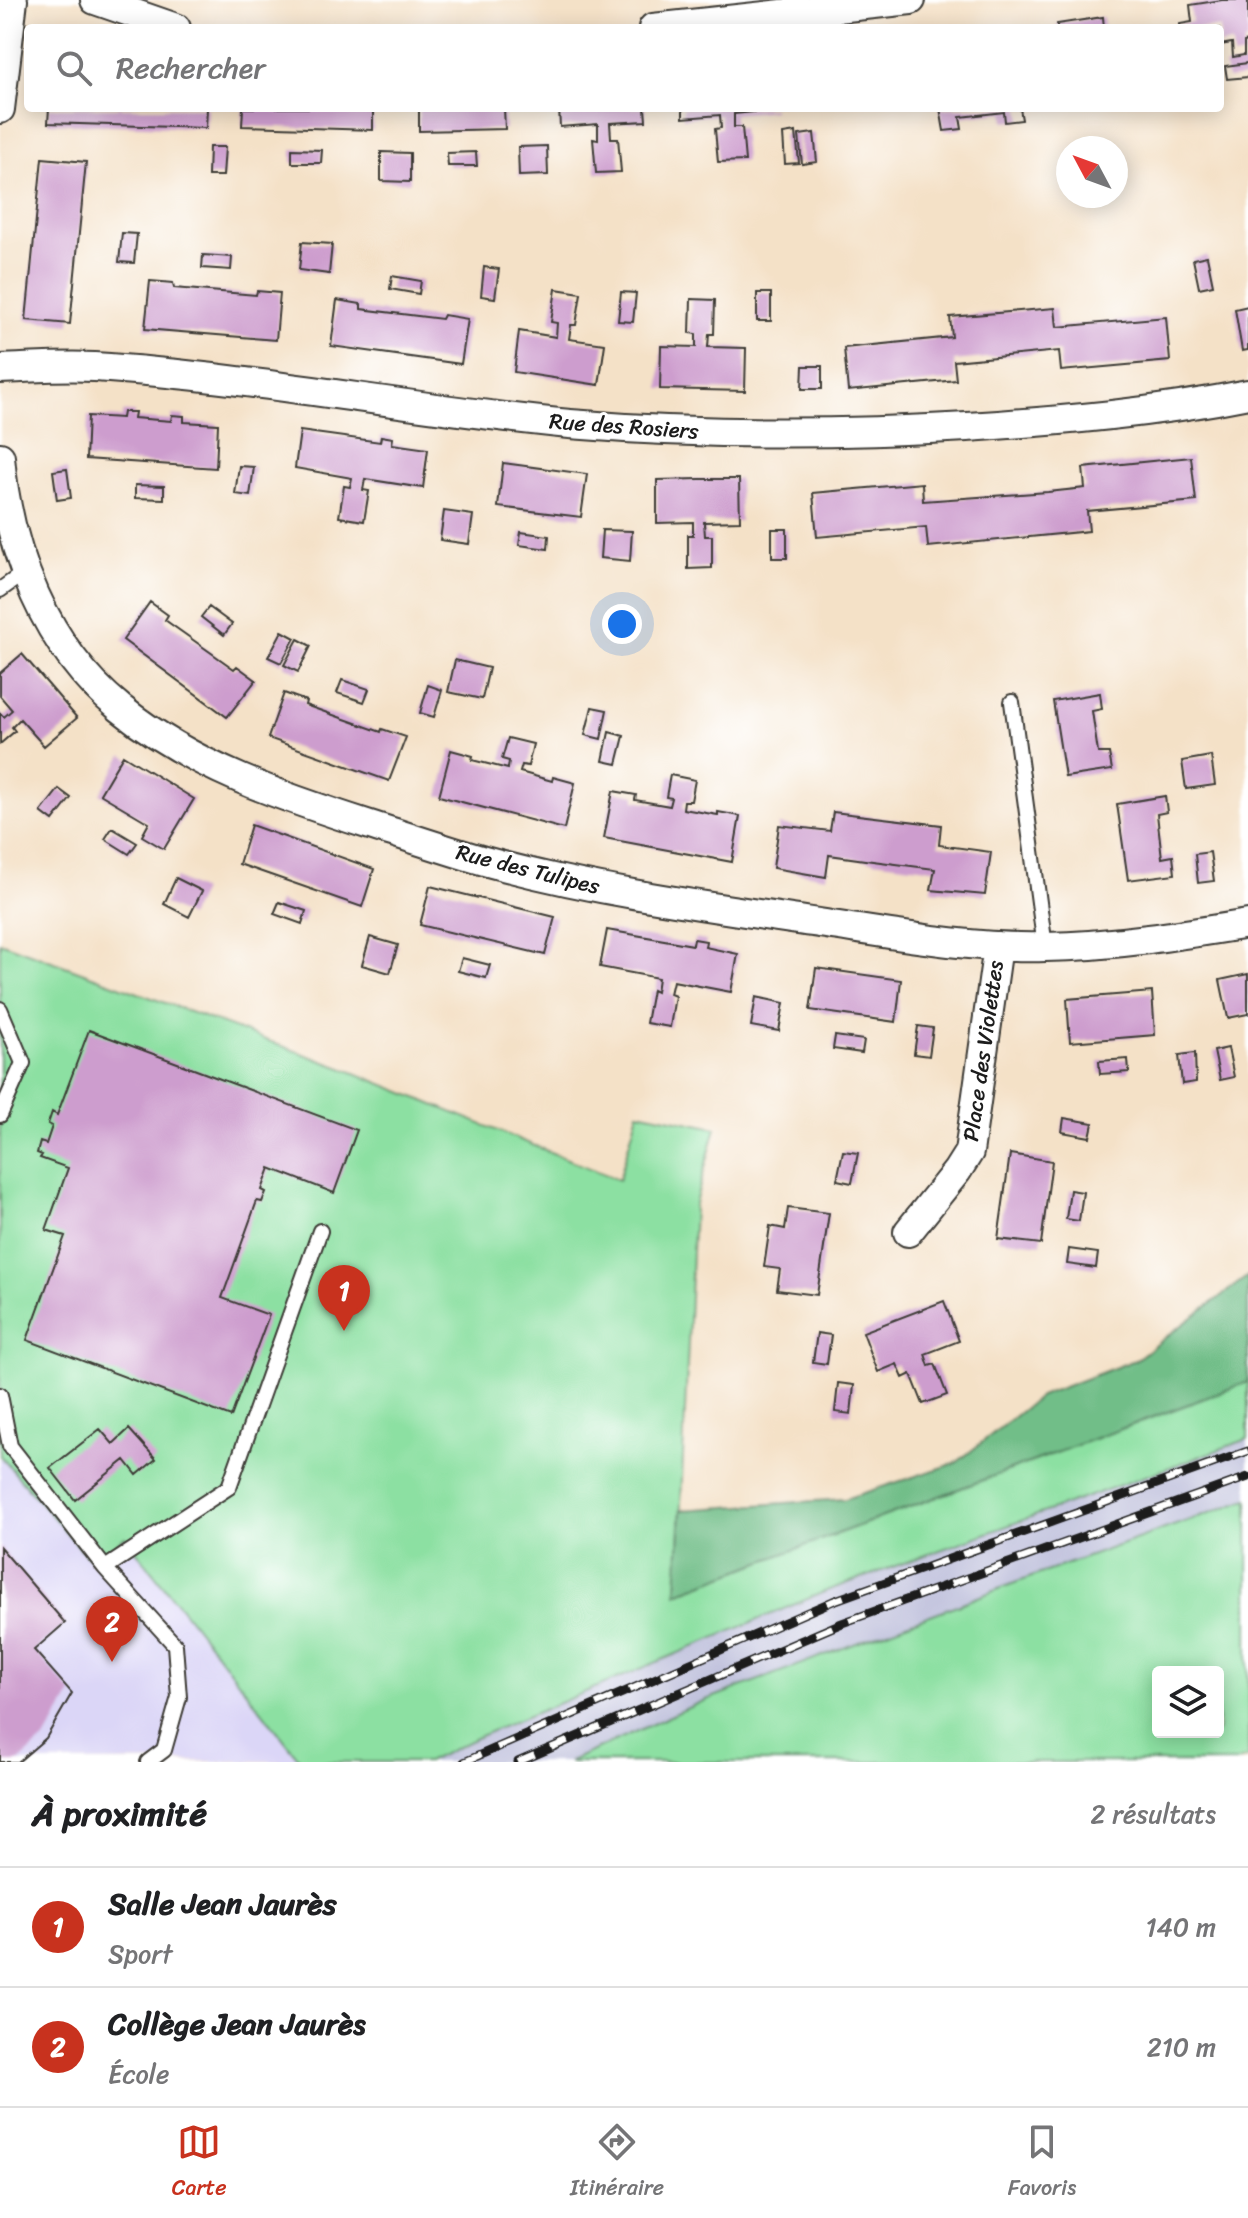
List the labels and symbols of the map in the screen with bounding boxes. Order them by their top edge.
north arrow [1056,136,1128,208]
street label: Rue des Rosiers [548,401,701,451]
your location [602,604,642,644]
street label: Rue des Tulipes [452,832,605,906]
street label: Place des Violettes [951,958,1015,1144]
pin: 1 [318,1265,370,1331]
pin: 2 [86,1596,138,1662]

